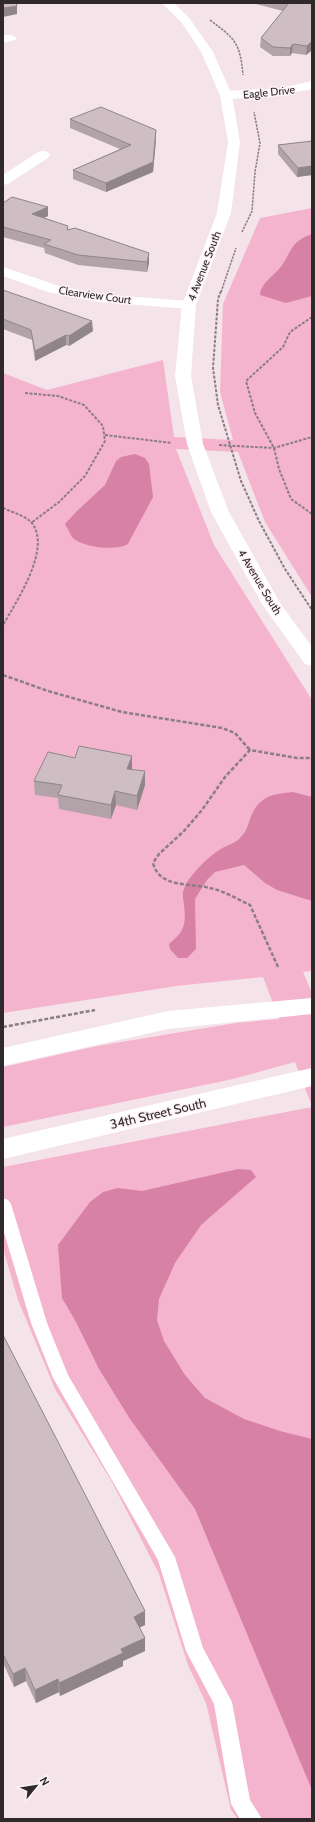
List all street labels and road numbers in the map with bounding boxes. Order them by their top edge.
street label: Eagle Drive [242,82,296,102]
street label: 4 Avenue South [184,229,224,303]
street label: Clearview Court [58,283,132,307]
street label: 4 Avenue South [235,547,285,617]
street label: 34th Street South [108,1094,208,1132]

